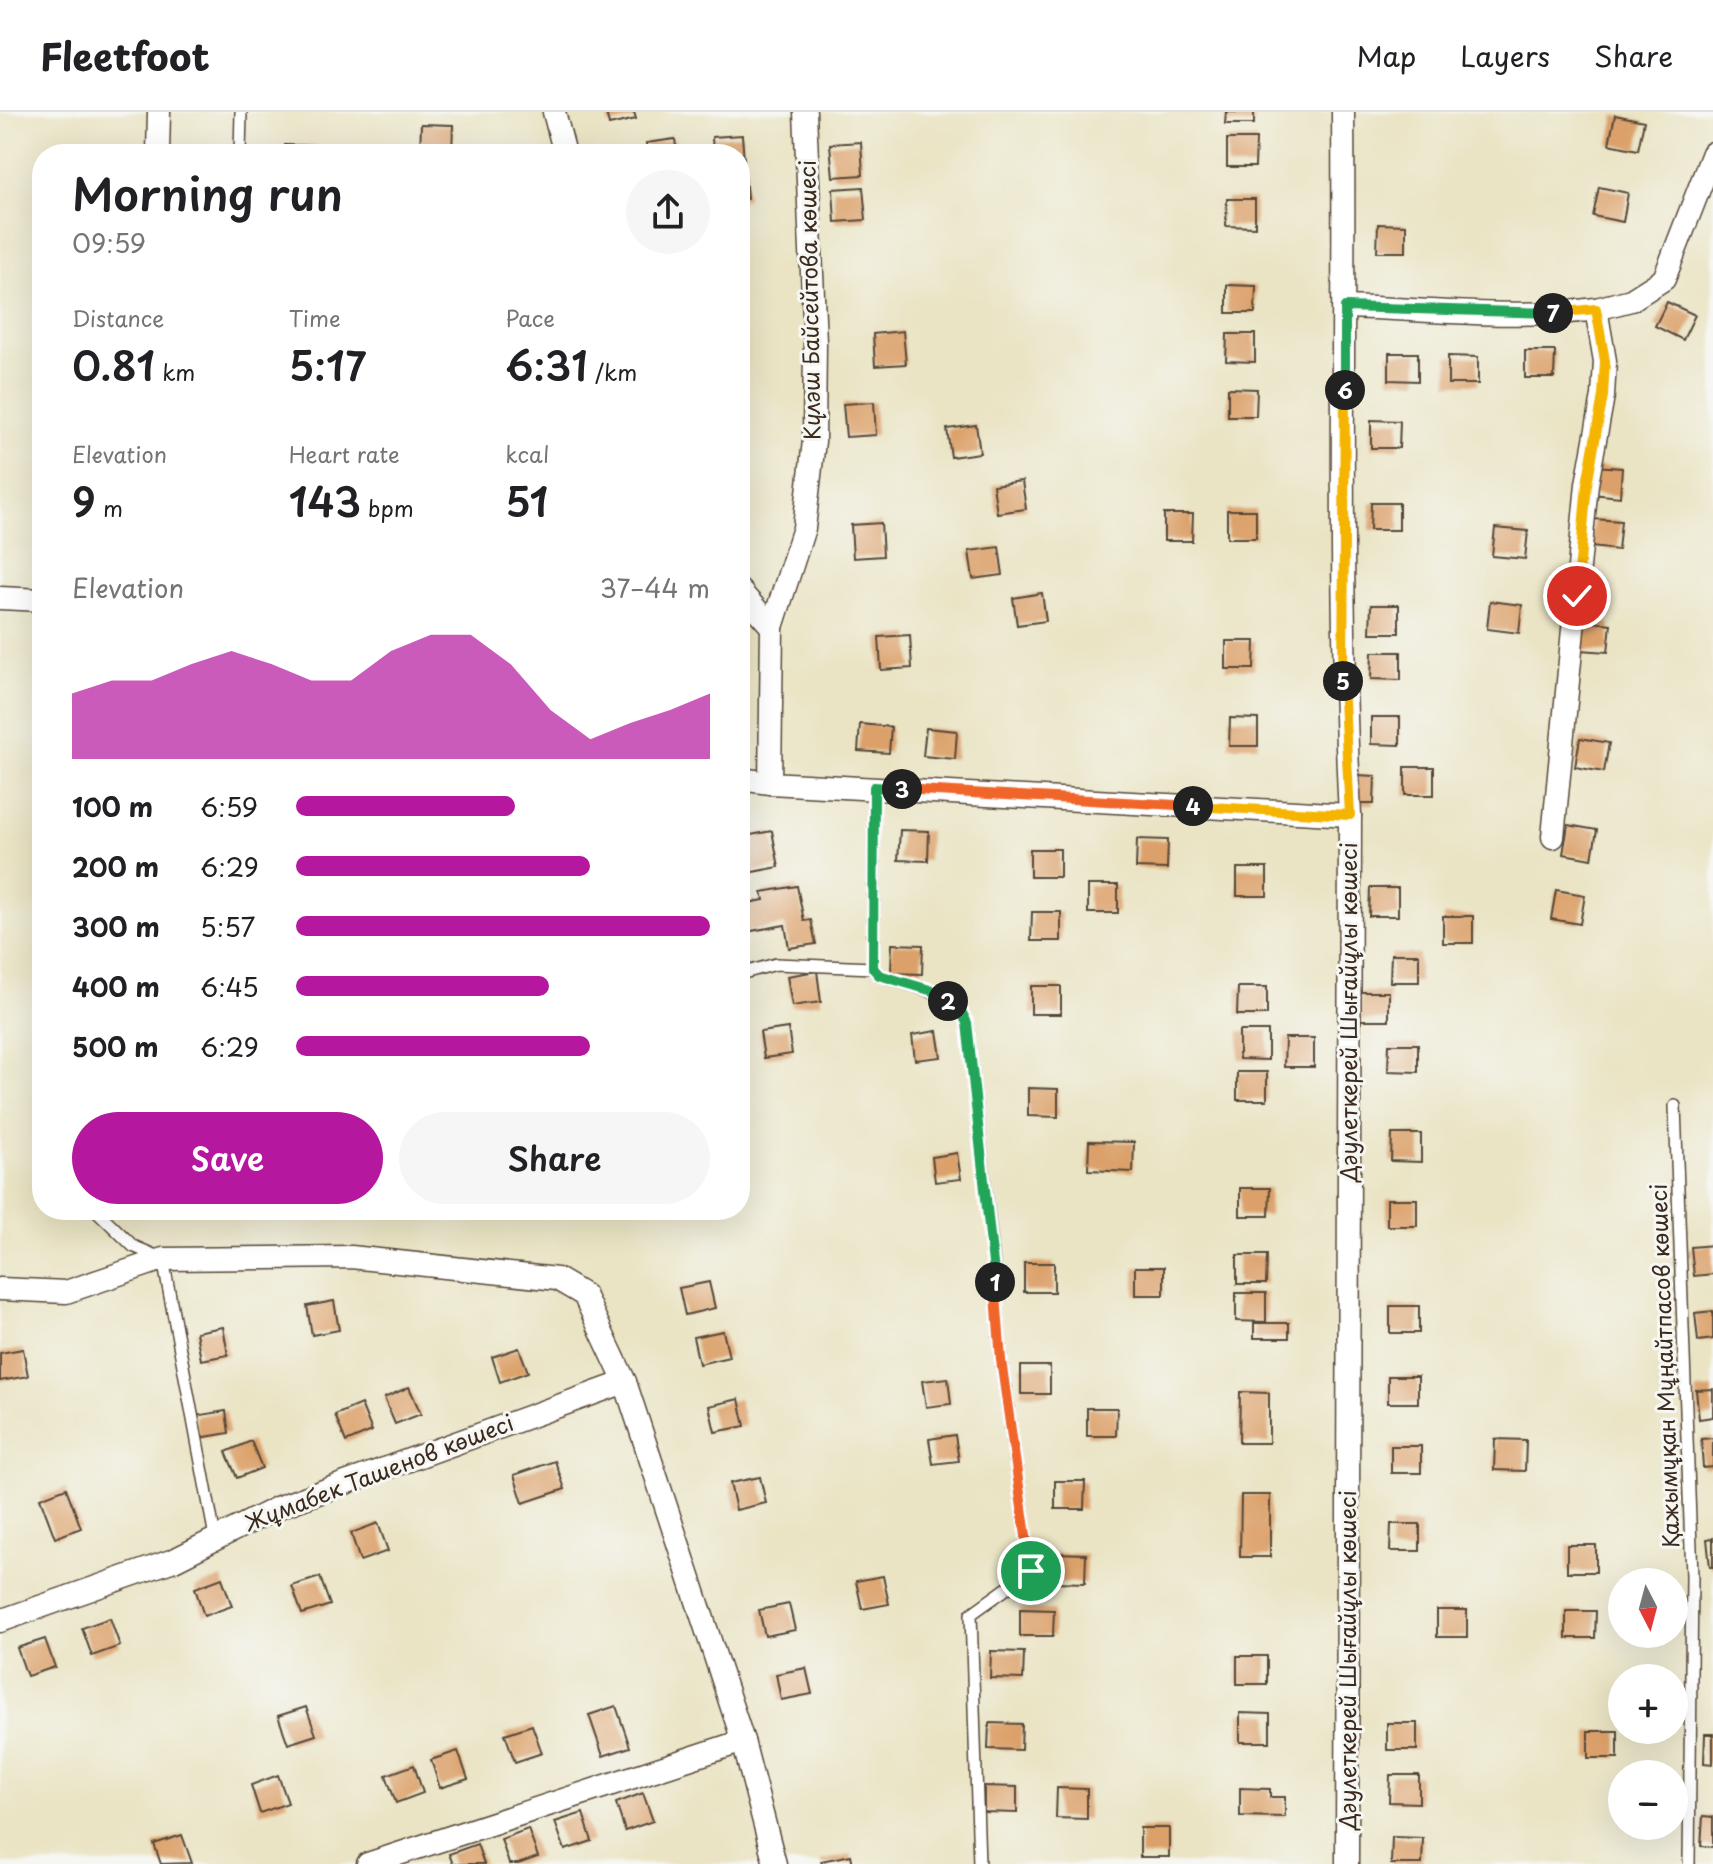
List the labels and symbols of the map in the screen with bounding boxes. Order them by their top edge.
street label: Күләш Байсейтова көшесі [790,159,827,441]
pin: 7 [1533,293,1573,333]
pin: 6 [1325,370,1365,410]
pin [1543,562,1611,630]
pin: 5 [1323,661,1363,701]
pin: 3 [882,769,922,809]
pin: 4 [1173,786,1213,826]
street label: Дәулеткерей Шығайұлы көшесі [1331,842,1364,1183]
pin: 2 [928,981,968,1021]
street label: Қажымұқан Мұңайтпасов көшесі [1641,1183,1686,1549]
pin: 1 [975,1262,1015,1302]
street label: Жұмабек Ташенов көшесі [239,1405,518,1538]
street label: Дәулеткерей Шығайұлы көшесі [1330,1490,1363,1831]
pin [997,1537,1065,1605]
north arrow [1608,1568,1688,1648]

